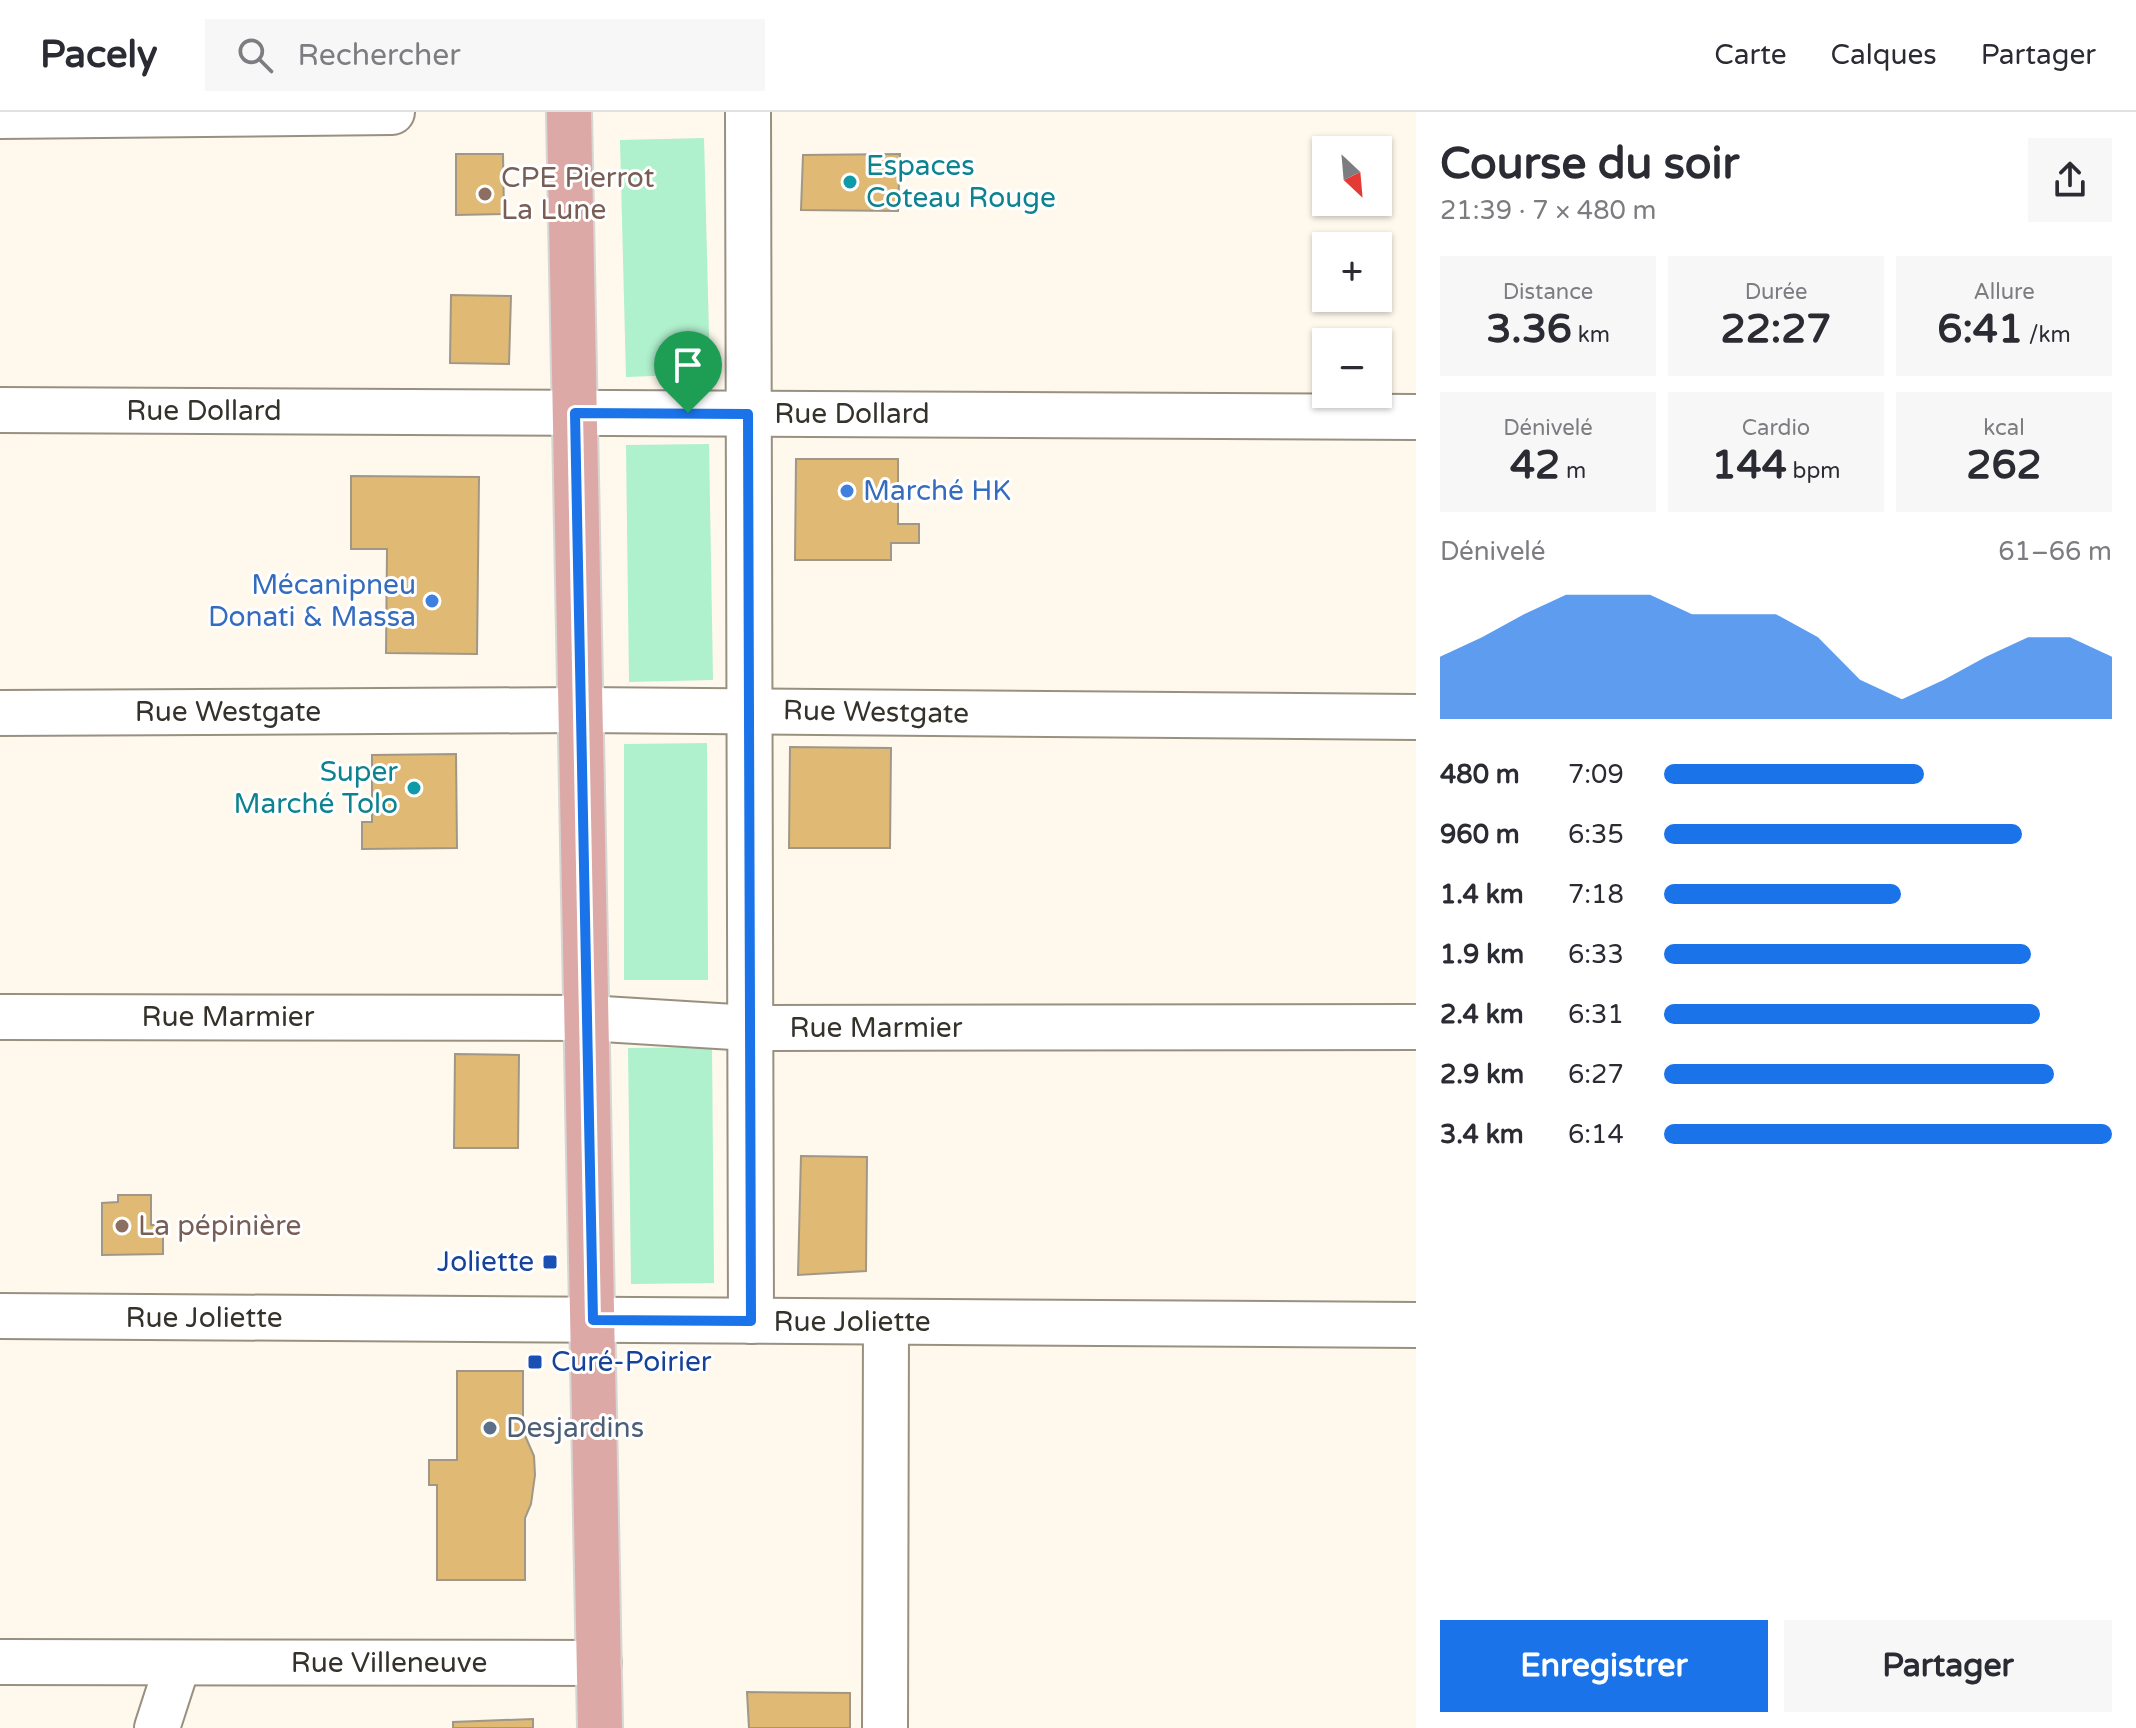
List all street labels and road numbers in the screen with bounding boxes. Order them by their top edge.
street label: Rue Dollard [126,394,282,428]
street label: Rue Dollard [774,397,930,431]
street label: Rue Westgate [783,693,969,731]
street label: Rue Westgate [135,695,321,729]
street label: Rue Marmier [142,1000,315,1034]
street label: Rue Marmier [790,1011,963,1045]
street label: Rue Joliette [125,1301,283,1335]
street label: Rue Joliette [773,1305,931,1339]
street label: Rue Villeneuve [291,1646,487,1680]

